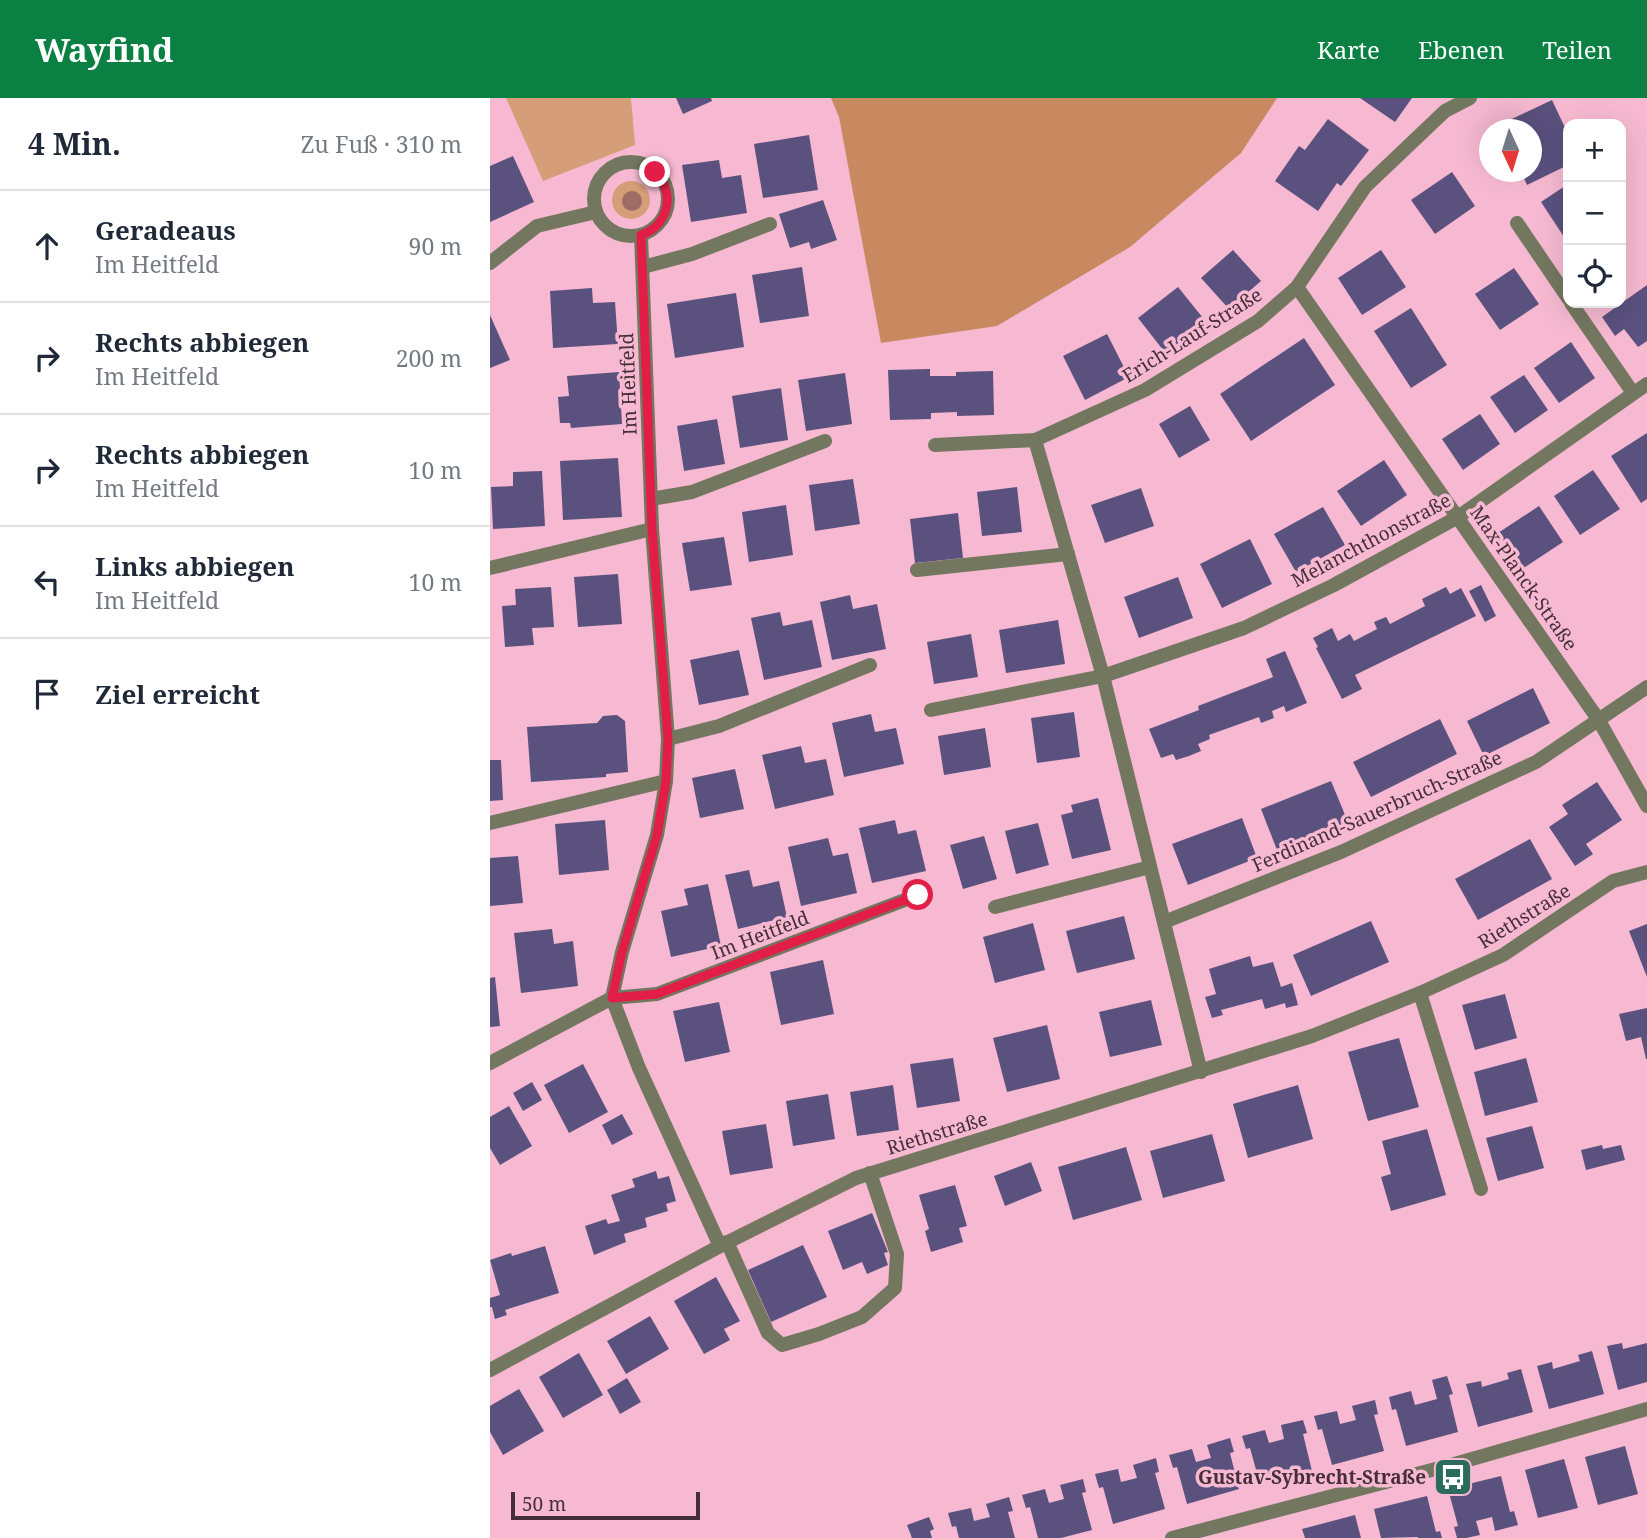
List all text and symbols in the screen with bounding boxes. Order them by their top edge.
text: Wayfind [35,27,174,72]
text: Karte [1317,33,1380,66]
text: Ebenen [1418,33,1504,66]
text: Teilen [1542,33,1612,66]
north arrow [1479,119,1542,182]
map controls [1563,119,1626,308]
button: + [1563,119,1626,182]
text: 4 Min. [28,123,121,164]
text: Zu Fuß · 310 m [301,128,462,160]
route end [639,156,670,187]
button: − [1563,182,1626,245]
text: Geradeaus [95,212,236,248]
icon: ahead [28,227,66,265]
text: 90 m [409,230,462,262]
button: locate [1563,245,1626,308]
text: Im Heitfeld [95,248,219,280]
street label: Erich-Lauf-Straße [1117,281,1267,389]
text: Rechts abbiegen [95,324,309,360]
street label: Im Heitfeld [613,332,643,436]
icon: right [28,339,66,377]
text: 200 m [396,342,462,374]
text: Im Heitfeld [95,360,219,392]
text: Rechts abbiegen [95,436,309,472]
icon: right [28,451,66,489]
text: 10 m [409,454,462,486]
text: Im Heitfeld [95,472,219,504]
street label: Melanchthonstraße [1287,487,1455,593]
street label: Max-Planck-Straße [1464,501,1584,655]
text: Links abbiegen [95,548,294,584]
icon: left [28,563,66,601]
text: 10 m [409,566,462,598]
text: Im Heitfeld [95,584,219,616]
icon: arrive [28,675,66,713]
text: Ziel erreicht [95,676,260,712]
street label: Ferdinand-Sauerbruch-Straße [1248,744,1506,878]
street label: Riethstraße [1473,877,1575,955]
route start [902,879,933,910]
street label: Im Heitfeld [707,904,813,966]
street label: Riethstraße [883,1105,991,1161]
bus stop icon: Gustav-Sybrecht-Straße [1432,1456,1474,1498]
place label: Gustav-Sybrecht-Straße [1198,1464,1426,1490]
scale bar [511,1489,700,1521]
text: 50 m [522,1491,566,1517]

